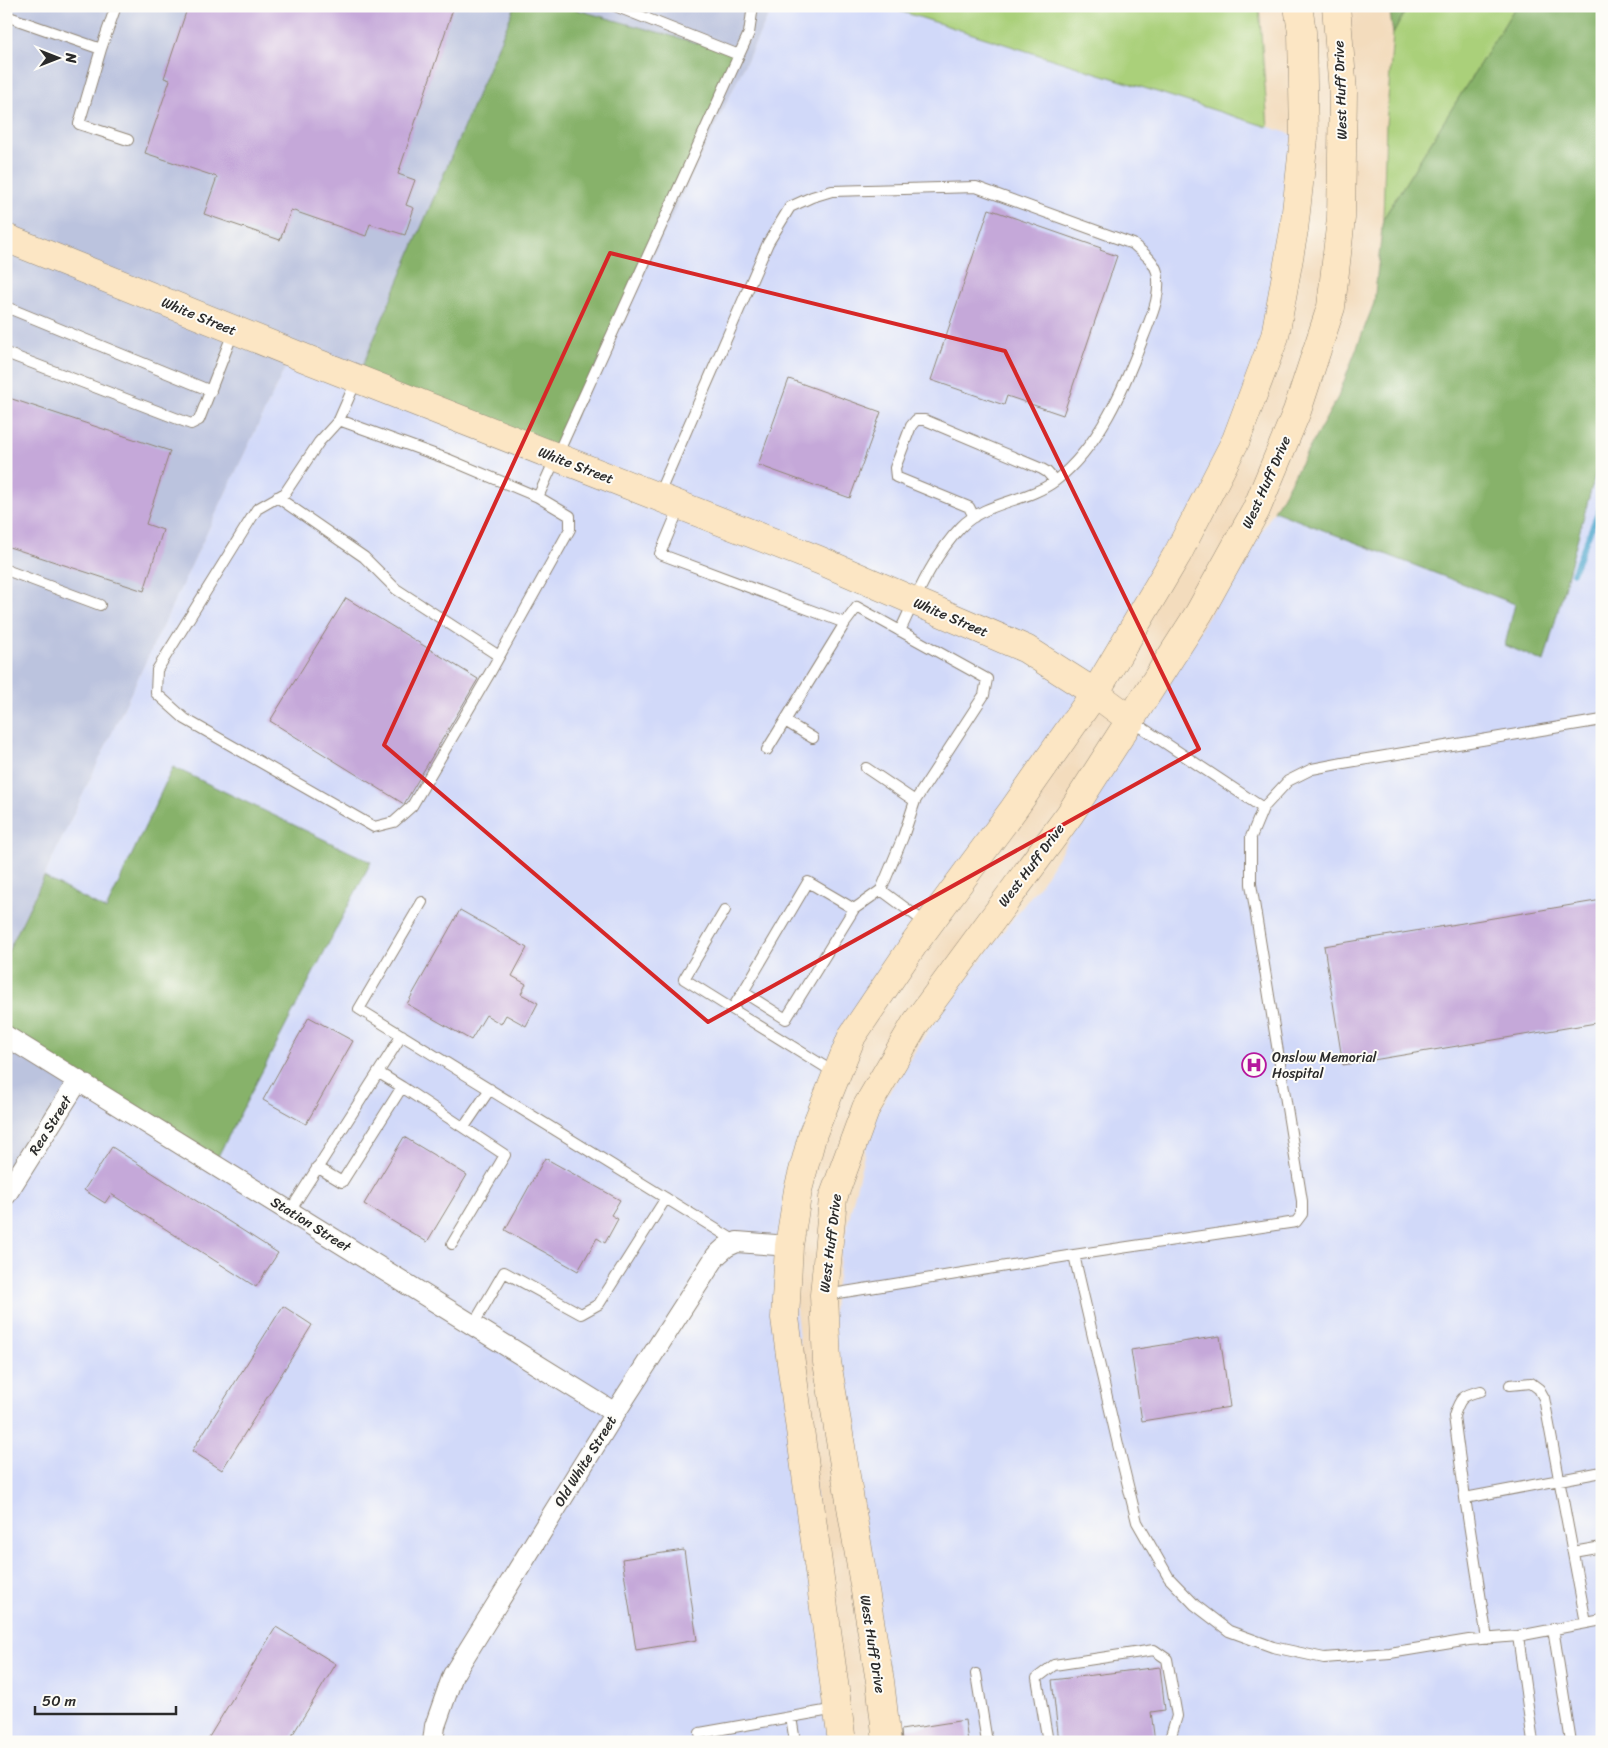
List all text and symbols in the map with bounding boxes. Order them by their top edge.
north arrow [32,32,82,82]
street label: West Huff Drive [1326,40,1355,140]
text: N [58,52,83,63]
street label: White Street [157,290,240,343]
street label: West Huff Drive [1235,432,1298,533]
street label: White Street [534,440,617,491]
street label: White Street [909,590,992,644]
street label: West Huff Drive [992,818,1071,912]
place label: Onslow Memorial Hospital [1272,1045,1377,1086]
hospital icon: Onslow Memorial Hospital [1241,1052,1267,1078]
street label: Rea Street [22,1089,79,1160]
street label: Station Street [266,1190,357,1260]
street label: West Huff Drive [812,1192,849,1294]
street label: Old White Street [547,1411,624,1512]
street label: West Huff Drive [852,1593,893,1695]
scale bar [35,1683,176,1715]
text: 50 m [42,1688,77,1714]

